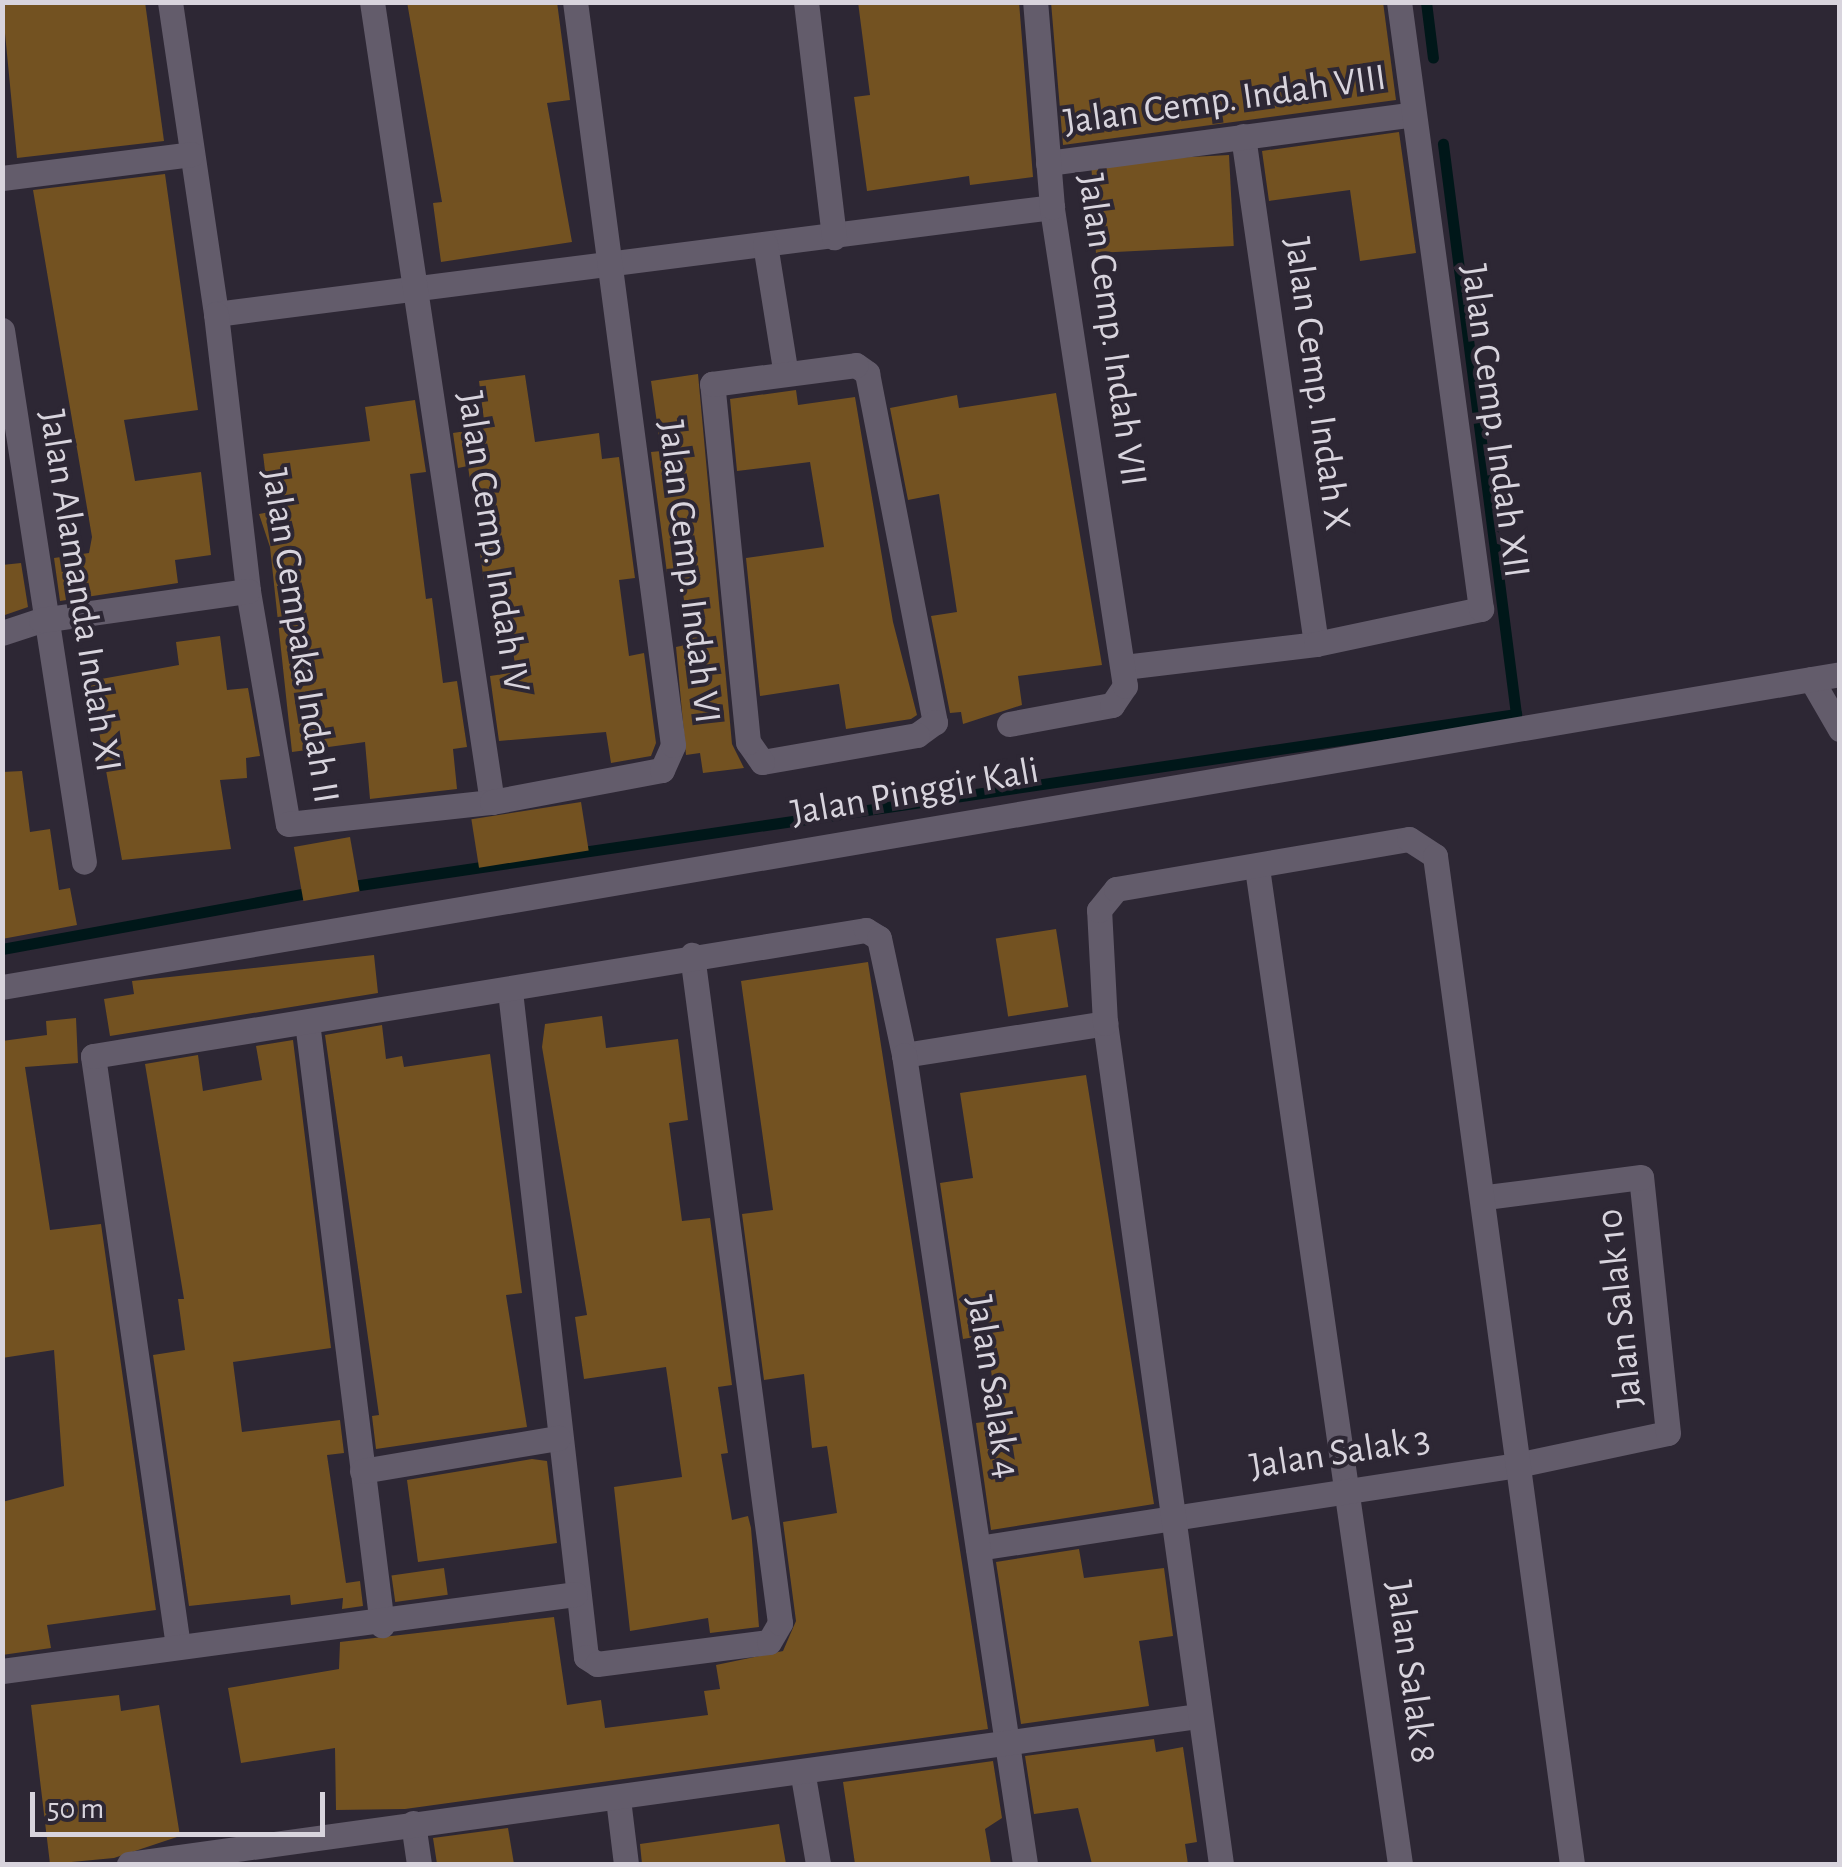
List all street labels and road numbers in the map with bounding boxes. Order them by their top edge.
street label: Jalan Cemp. Indah VIII [1061,56,1389,146]
street label: Jalan Cemp. Indah VII [1067,171,1155,489]
street label: Jalan Cemp. Indah X [1273,234,1359,534]
street label: Jalan Cemp. Indah XII [1449,261,1539,581]
street label: Jalan Cemp. Indah IV [446,388,538,696]
street label: Jalan Alamanda Indah XI [28,407,130,775]
street label: Jalan Cemp. Indah VI [647,418,729,726]
street label: Jalan Cempaka Indah II [250,465,348,807]
street label: Jalan Pinggir Kali [788,749,1042,837]
street label: Jalan Salak 10 [1588,1206,1654,1410]
street label: Jalan Salak 4 [955,1292,1029,1482]
street label: Jalan Salak 3 [1247,1417,1433,1491]
street label: Jalan Salak 8 [1375,1578,1445,1766]

